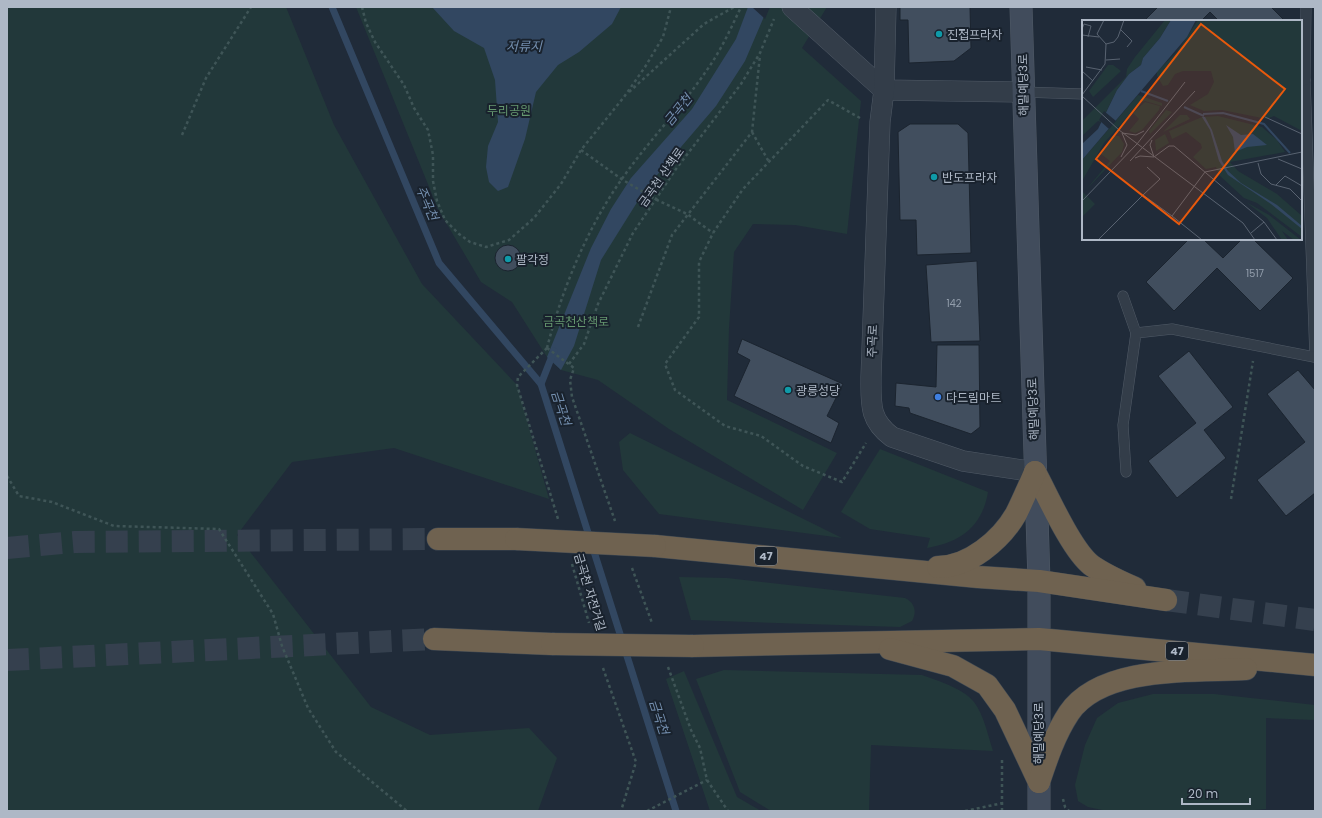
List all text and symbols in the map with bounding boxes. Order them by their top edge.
inset map [1082,20,1302,240]
place label: 진접프라자 [947,26,1002,43]
marker: 진접프라자 [934,29,944,39]
water label: 저류지 [506,37,543,56]
street label: 해밀예당3로 [1014,54,1032,116]
water label: 금곡천 [659,89,697,130]
park label: 두리공원 [487,102,531,119]
street label: 금곡천 산책로 [634,144,688,210]
place label: 반도프라자 [942,169,997,186]
marker: 반도프라자 [929,172,939,182]
water label: 주곡천 [411,183,443,224]
place label: 팔각정 [516,251,549,268]
marker: 팔각정 [503,254,513,264]
house number: 1517 [1246,266,1265,281]
house number: 142 [946,296,962,311]
park label: 금곡천산책로 [543,313,609,330]
street label: 주곡로 [863,324,881,358]
street label: 해밀예당3로 [1023,378,1043,440]
place label: 광릉성당 [796,382,840,399]
marker: 광릉성당 [783,385,793,395]
water label: 금곡천 [546,388,576,429]
place label: 다드림마트 [946,389,1001,406]
marker: 다드림마트 [933,392,943,402]
road number: 47 [755,547,777,565]
street label: 금곡천 자전거길 [570,551,610,633]
road number: 47 [1166,642,1188,660]
water label: 금곡천 [644,697,674,738]
street label: 해밀예당3로 [1030,702,1047,764]
scale bar [1182,780,1250,806]
text: 20 m [1188,785,1218,802]

